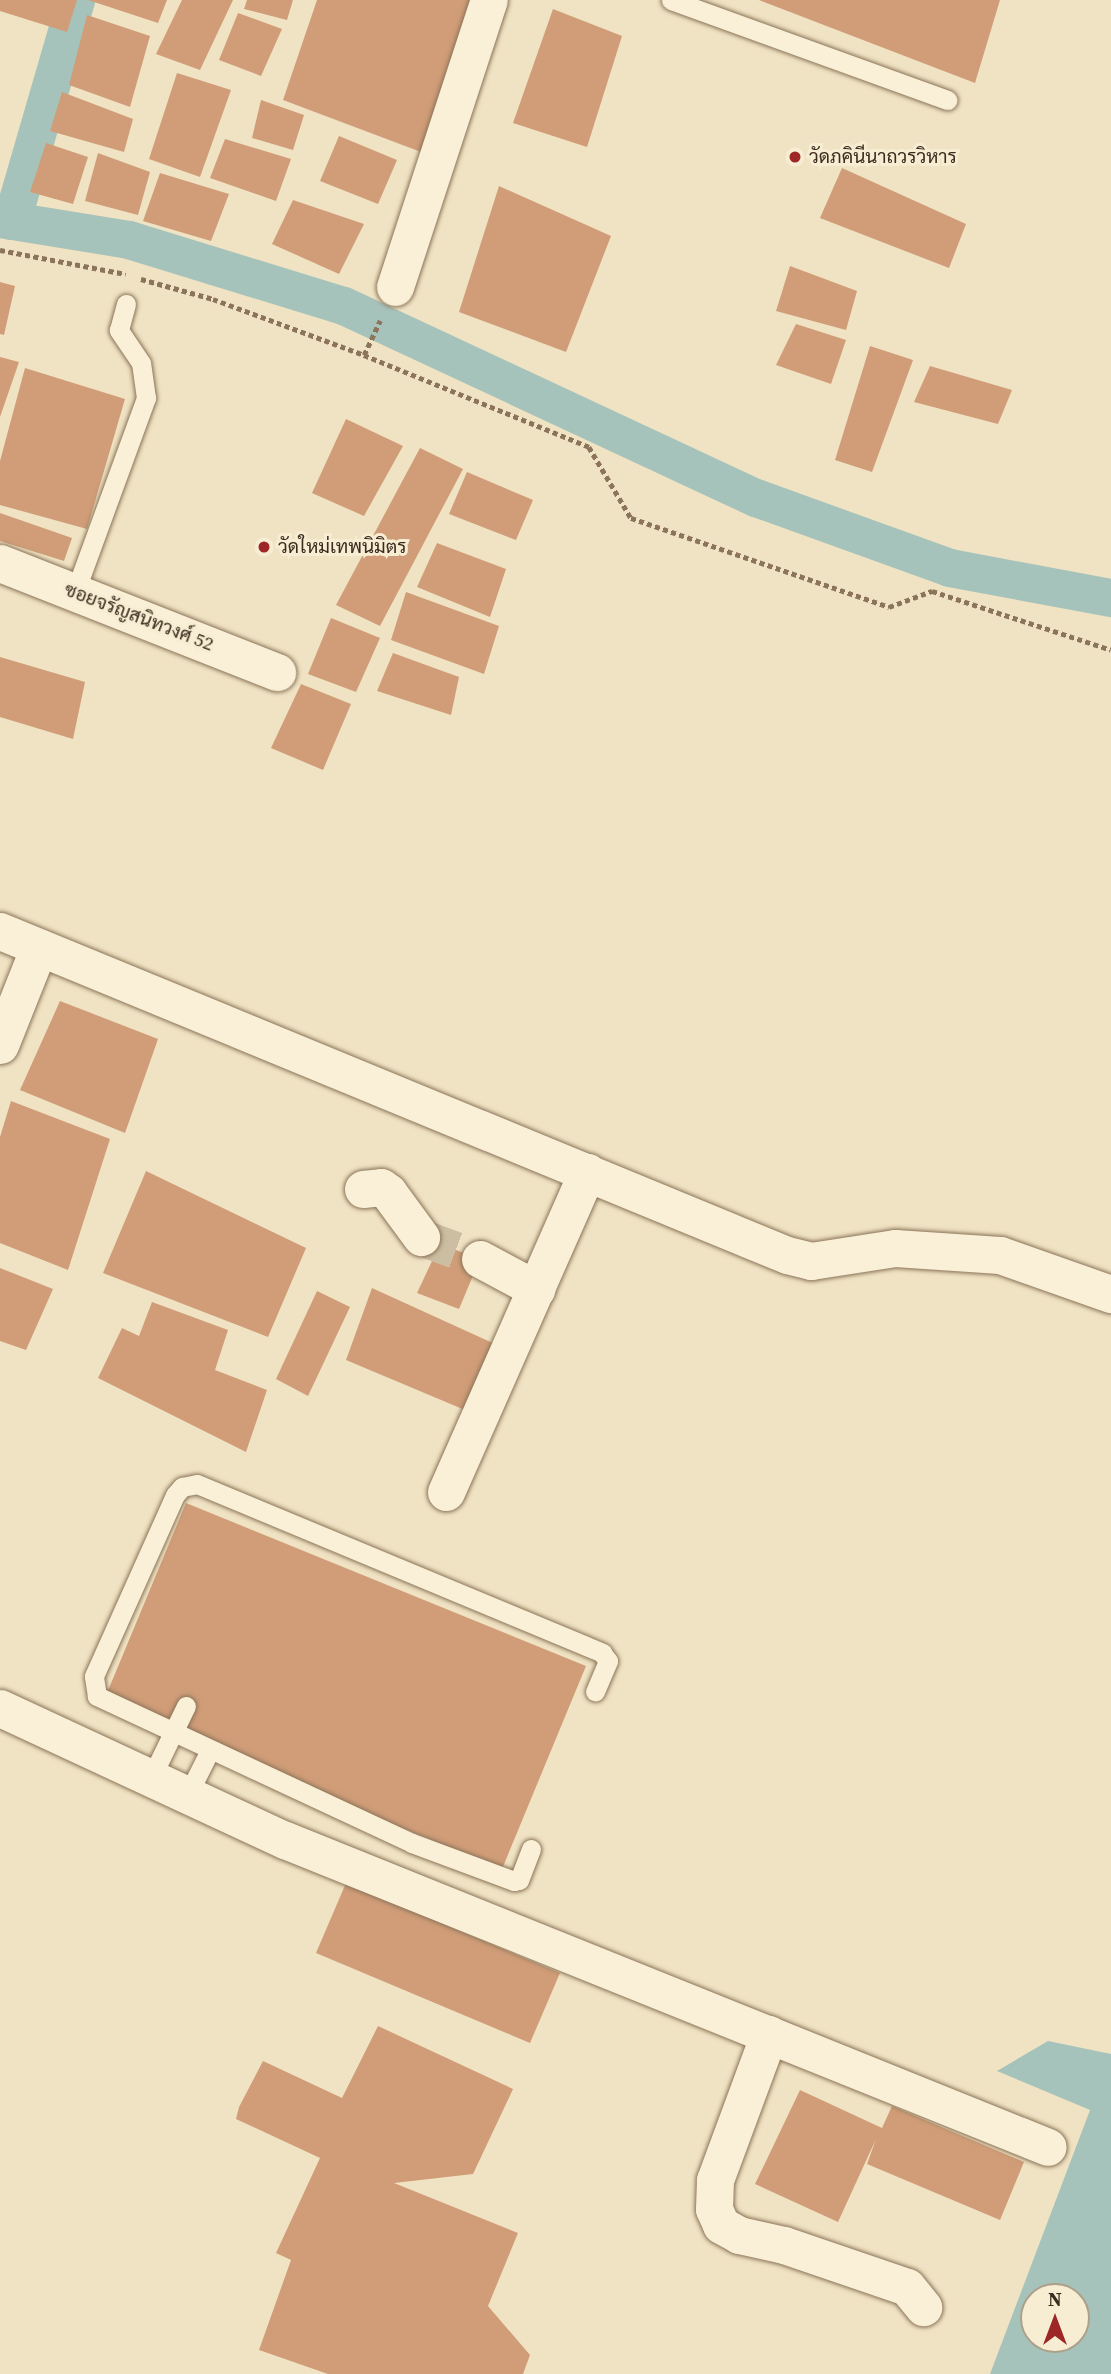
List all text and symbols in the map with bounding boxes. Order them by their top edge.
place label: วัดภคินีนาถวรวิหาร [809,146,957,168]
marker: วัดภคินีนาถวรวิหาร [787,149,803,165]
place label: วัดใหม่เทพนิมิตร [278,536,406,558]
marker: วัดใหม่เทพนิมิตร [256,539,272,555]
street label: ซอยจรัญสนิทวงศ์ 52 [61,578,217,656]
north arrow [1020,2283,1090,2353]
text: N [1048,2286,1062,2312]

